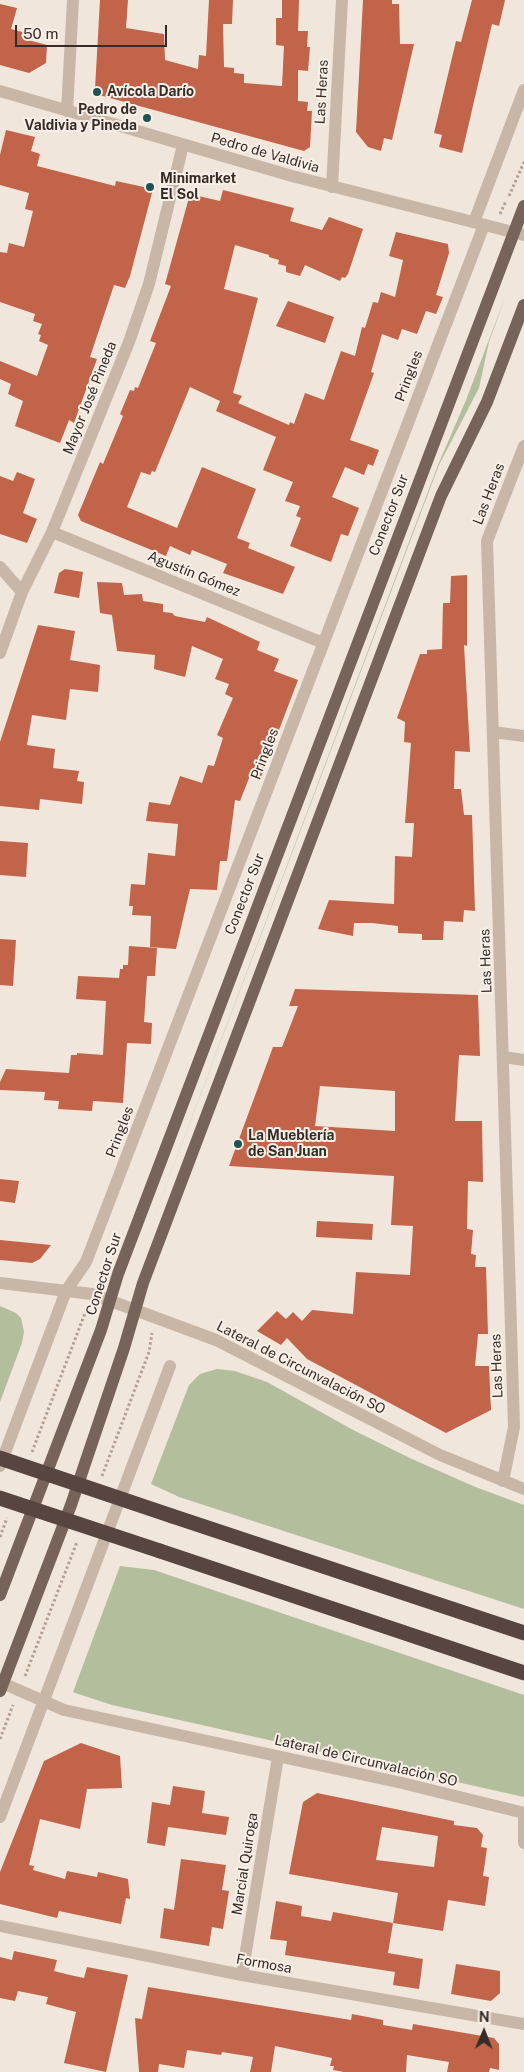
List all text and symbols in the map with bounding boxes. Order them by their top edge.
scale bar [18,15,170,47]
text: 50 m [23,25,58,42]
street label: Las Heras [312,59,332,125]
place label: Avícola Darío [107,84,194,100]
marker: Avícola Darío [91,86,103,98]
place label: Pedro de Valdivia y Pineda [25,102,137,134]
marker: Pedro de Valdivia y Pineda [141,112,153,124]
street label: Pedro de Valdivia [209,129,321,177]
place label: Minimarket El Sol [160,171,236,203]
marker: Minimarket El Sol [144,181,156,193]
street label: Mayor José Pineda [60,339,120,457]
street label: Pringles [392,348,426,404]
street label: Las Heras [470,461,508,527]
street label: Conector Sur [366,472,412,558]
street label: Agustín Gómez [145,548,243,600]
street label: Pringles [248,726,282,782]
street label: Conector Sur [222,851,268,937]
street label: Las Heras [476,928,496,994]
street label: Pringles [103,1104,137,1160]
place label: La Mueblería de San Juan [248,1128,334,1160]
marker: La Mueblería de San Juan [232,1138,244,1150]
street label: Conector Sur [83,1231,125,1317]
street label: Lateral de Circunvalación SO [214,1318,388,1418]
street label: Las Heras [487,1333,507,1399]
street label: Lateral de Circunvalación SO [273,1732,459,1790]
street label: Marcial Quiroga [229,1812,261,1916]
street label: Formosa [235,1951,293,1977]
north arrow [459,2007,509,2057]
text: N [479,2009,490,2025]

